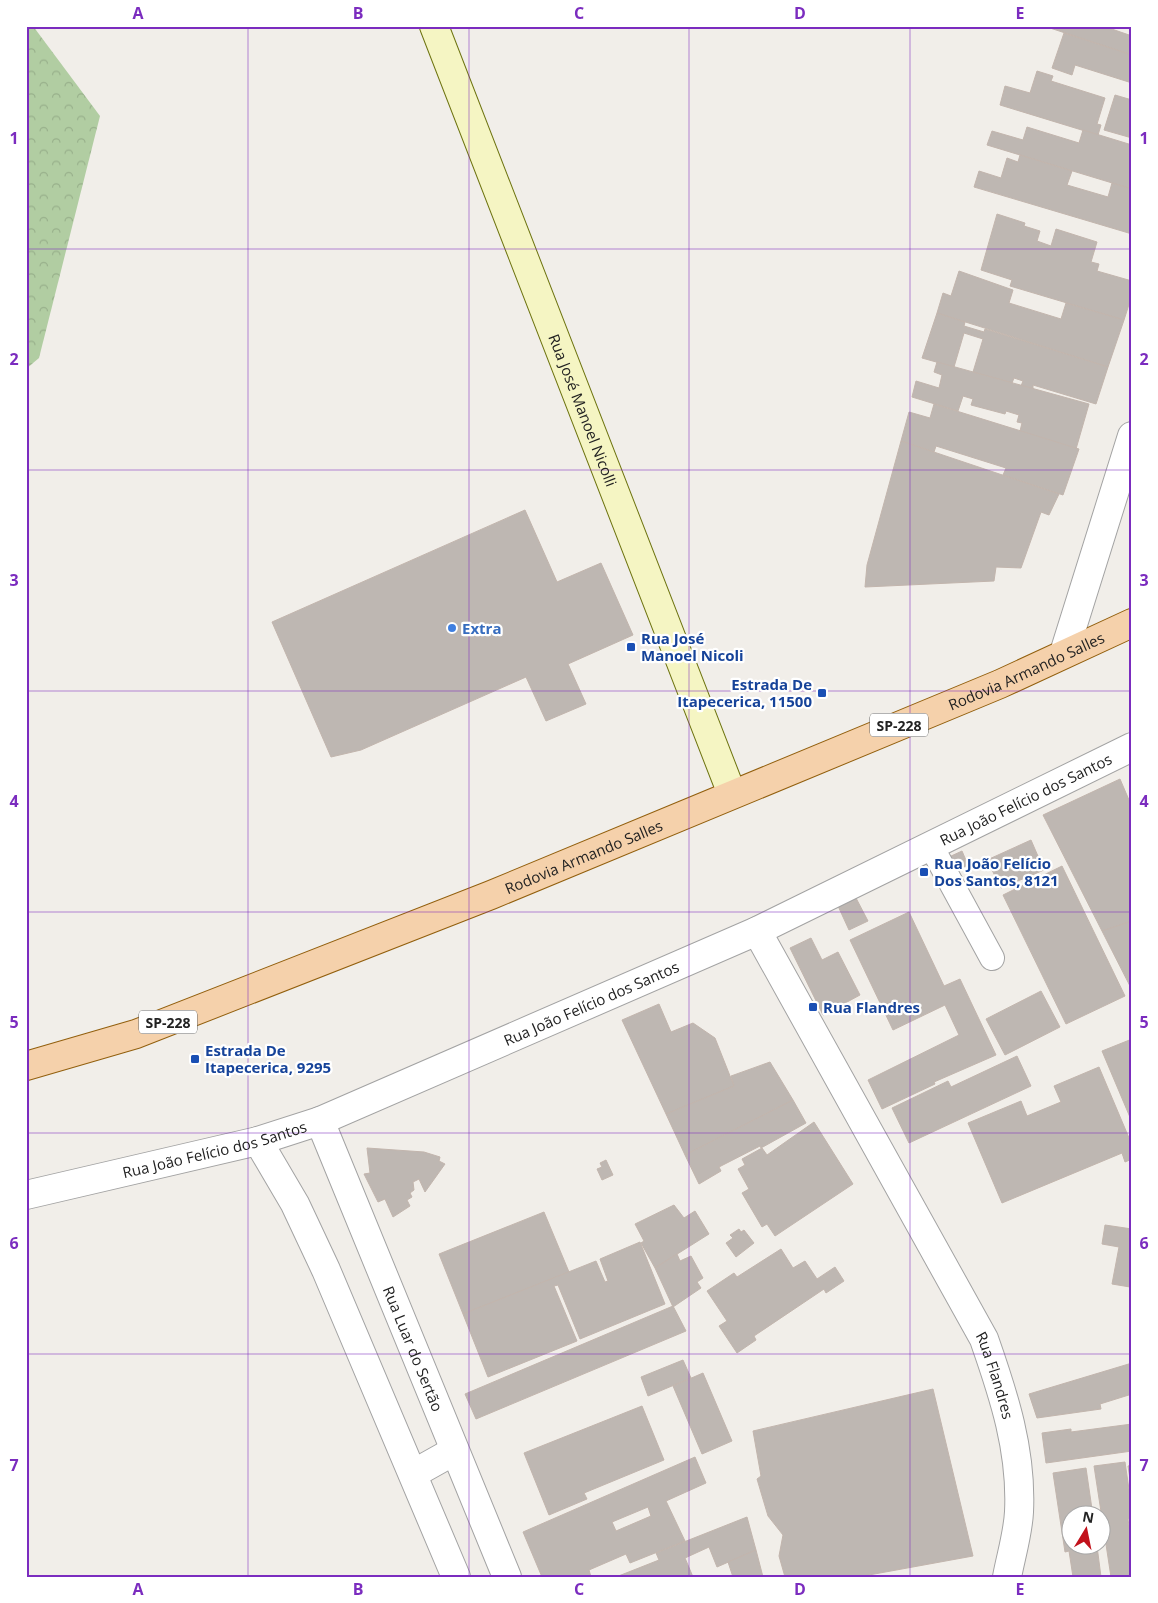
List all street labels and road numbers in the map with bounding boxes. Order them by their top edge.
street label: Rua José Manoel Nicolli [544,331,622,489]
street label: Rodovia Armando Salles [945,627,1107,714]
road number: SP-228 [870,714,928,736]
street label: Rua João Felício dos Santos [936,749,1115,850]
street label: Rodovia Armando Salles [502,815,665,898]
street label: Rua João Felício dos Santos [500,956,682,1050]
road number: SP-228 [139,1010,197,1034]
street label: Rua João Felício dos Santos [120,1116,309,1182]
street label: Rua Luar do Sertão [379,1283,448,1414]
street label: Rua Flandres [972,1328,1019,1421]

